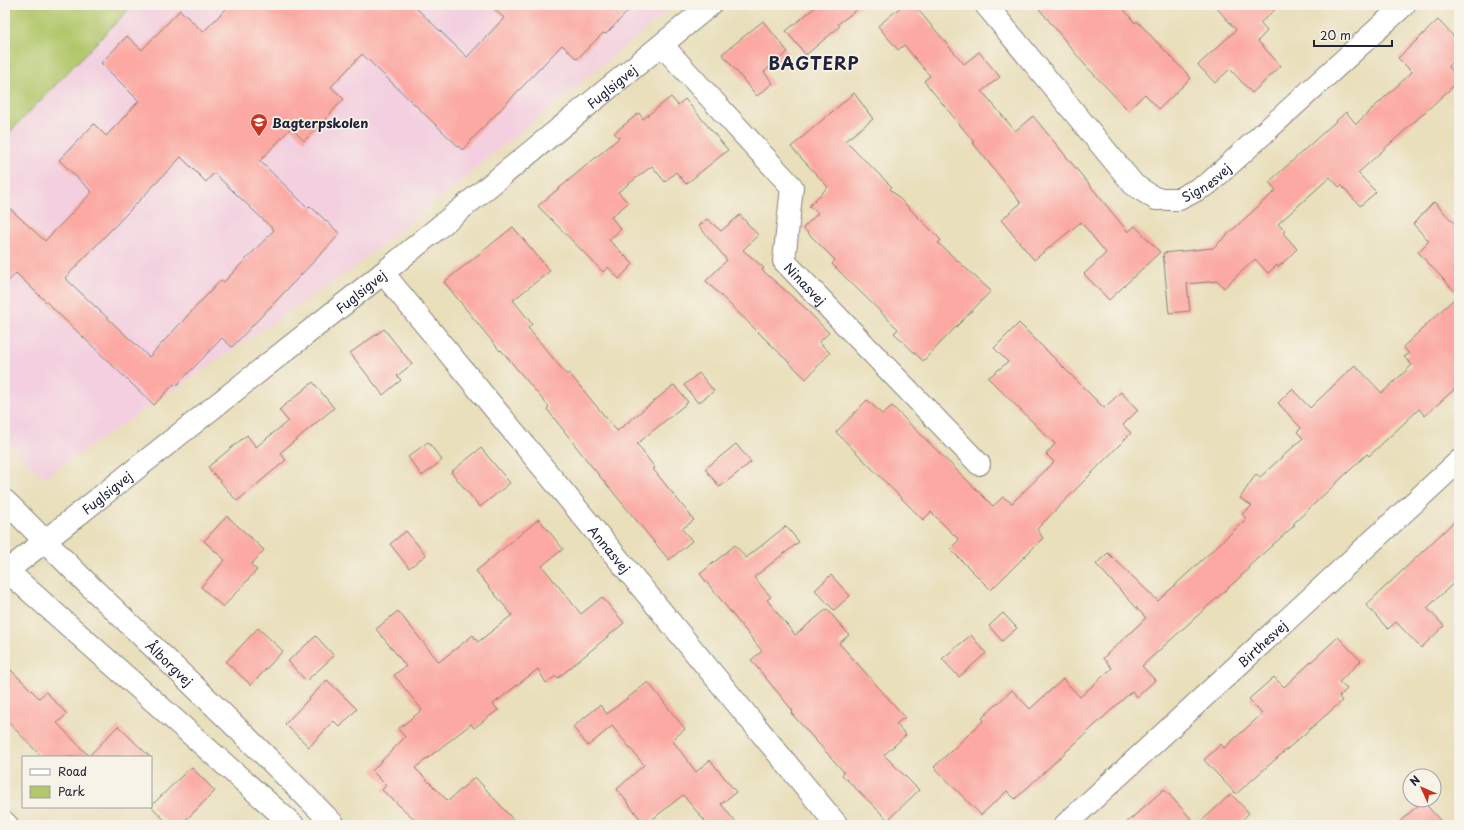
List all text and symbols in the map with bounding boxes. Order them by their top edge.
scale bar [1314,22,1392,48]
text: 20 m [1320,26,1351,44]
district label: BAGTERP [769,50,859,76]
street label: Fuglsigvej [582,60,640,112]
school or university icon: Bagterpskolen [249,112,269,137]
place label: Bagterpskolen [272,113,368,132]
street label: Signesvej [1178,158,1235,206]
street label: Ninasvej [780,258,831,309]
street label: Fuglsigvej [331,265,390,317]
street label: Fuglsigvej [77,466,136,518]
street label: Annasvej [584,521,635,577]
street label: Birthesvej [1233,615,1291,671]
street label: Ålborgvej [142,636,198,690]
legend [22,756,152,808]
text: Road [58,762,87,780]
north arrow [1402,768,1442,808]
text: N [1405,771,1424,790]
text: Park [58,782,85,800]

